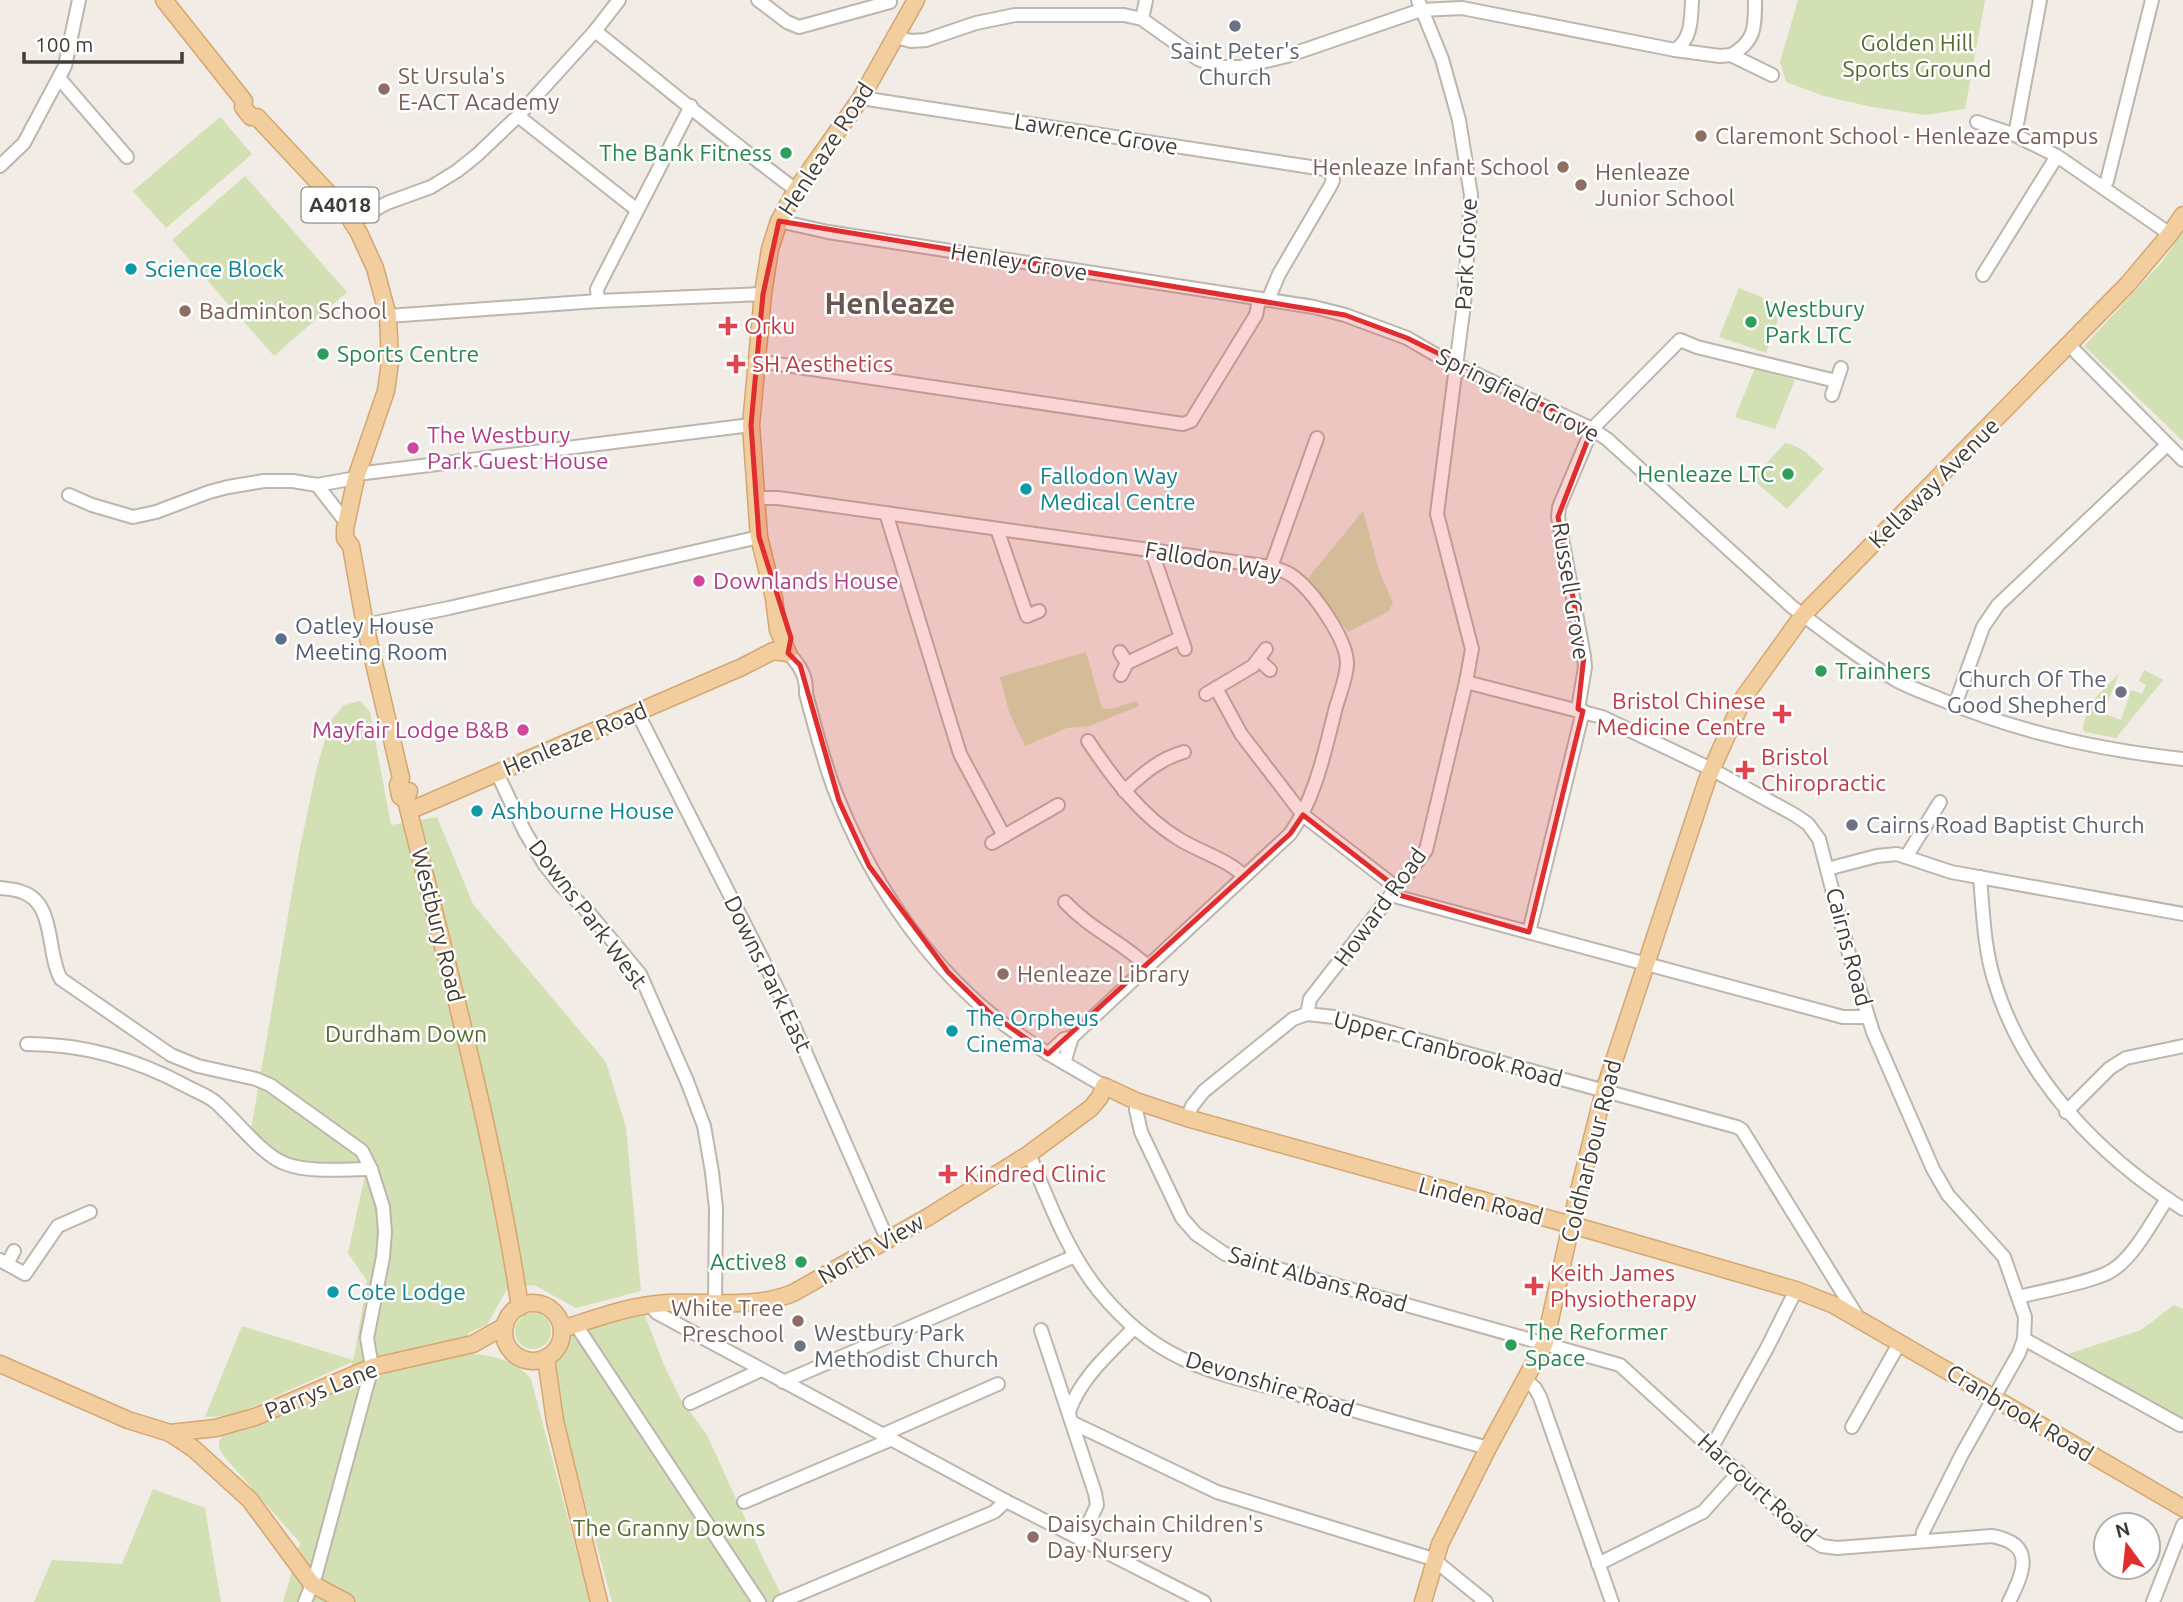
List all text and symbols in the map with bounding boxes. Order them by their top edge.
marker: Saint Peter's Church [1227,18,1243,34]
scale bar [24,21,182,65]
park label: Golden Hill Sports Ground [1842,30,1992,81]
text: 100 m [35,32,93,56]
place label: Saint Peter's Church [1171,38,1299,89]
place label: St Ursula's E-ACT Academy [398,63,559,114]
street label: Henleaze Road [773,77,878,220]
marker: St Ursula's E-ACT Academy [376,81,392,97]
street label: Lawrence Grove [1012,108,1180,159]
place label: Claremont School - Henleaze Campus [1715,123,2098,148]
marker: Claremont School - Henleaze Campus [1693,128,1709,144]
place label: The Bank Fitness [599,140,772,165]
marker: The Bank Fitness [778,145,794,161]
place label: Henleaze Infant School [1312,154,1549,179]
marker: Henleaze Infant School [1555,159,1571,175]
place label: Henleaze Junior School [1595,159,1734,210]
marker: Henleaze Junior School [1573,177,1589,193]
road number: A4018 [302,188,378,222]
street label: Park Grove [1450,197,1481,311]
street label: Henley Grove [949,238,1089,285]
place label: Science Block [145,256,285,281]
marker: Science Block [123,261,139,277]
district label: Henleaze [825,286,955,320]
place label: Westbury Park LTC [1765,296,1865,347]
place label: Badminton School [199,298,387,323]
marker: Badminton School [177,303,193,319]
place label: Orku [744,313,795,338]
marker: Westbury Park LTC [1743,314,1759,330]
marker: Orku [718,316,738,336]
place label: Sports Centre [337,341,479,366]
street label: Springfield Grove [1433,343,1604,446]
marker: Sports Centre [315,346,331,362]
place label: SH Aesthetics [752,351,893,376]
marker: SH Aesthetics [726,354,746,374]
street label: Kellaway Avenue [1863,412,2004,553]
place label: The Westbury Park Guest House [427,422,609,473]
marker: The Westbury Park Guest House [405,440,421,456]
place label: Henleaze LTC [1637,461,1774,486]
place label: Fallodon Way Medical Centre [1040,463,1196,514]
marker: Henleaze LTC [1780,466,1796,482]
marker: Fallodon Way Medical Centre [1018,481,1034,497]
street label: Russell Grove [1548,520,1595,661]
street label: Fallodon Way [1143,536,1283,585]
place label: Downlands House [713,568,899,593]
marker: Downlands House [691,573,707,589]
place label: Oatley House Meeting Room [295,613,448,664]
marker: Oatley House Meeting Room [273,631,289,647]
place label: Trainhers [1835,658,1931,683]
marker: Trainhers [1813,663,1829,679]
place label: Church Of The Good Shepherd [1947,666,2107,717]
marker: Church Of The Good Shepherd [2113,684,2129,700]
place label: Bristol Chinese Medicine Centre [1597,688,1766,739]
street label: Henleaze Road [499,697,650,780]
marker: Bristol Chinese Medicine Centre [1772,704,1792,724]
place label: Mayfair Lodge B&B [312,717,509,742]
marker: Mayfair Lodge B&B [515,722,531,738]
place label: Bristol Chiropractic [1761,744,1886,795]
marker: Bristol Chiropractic [1735,760,1755,780]
place label: Ashbourne House [491,798,675,823]
marker: Ashbourne House [469,803,485,819]
place label: Cairns Road Baptist Church [1866,812,2145,837]
marker: Cairns Road Baptist Church [1844,817,1860,833]
street label: Downs Park West [524,834,652,993]
street label: Howard Road [1328,843,1431,971]
street label: Westbury Road [407,845,470,1004]
street label: Cairns Road [1822,885,1877,1009]
street label: Downs Park East [720,892,817,1056]
place label: Henleaze Library [1017,961,1189,986]
marker: Henleaze Library [995,966,1011,982]
place label: The Orpheus Cinema [966,1005,1099,1056]
street label: Upper Cranbrook Road [1331,1006,1565,1091]
park label: Durdham Down [325,1021,487,1046]
marker: The Orpheus Cinema [944,1023,960,1039]
street label: Coldharbour Road [1556,1057,1625,1245]
place label: Kindred Clinic [964,1161,1106,1186]
marker: Kindred Clinic [938,1164,958,1184]
street label: Linden Road [1416,1172,1546,1229]
street label: North View [814,1208,928,1289]
street label: Saint Albans Road [1226,1241,1410,1316]
place label: Active8 [710,1249,787,1274]
marker: Active8 [793,1254,809,1270]
place label: Keith James Physiotherapy [1550,1260,1697,1311]
marker: Keith James Physiotherapy [1524,1276,1544,1296]
place label: Cote Lodge [347,1279,466,1304]
marker: Cote Lodge [325,1284,341,1300]
place label: White Tree Preschool [671,1295,784,1346]
marker: White Tree Preschool [790,1313,806,1329]
place label: The Reformer Space [1525,1319,1668,1370]
place label: Westbury Park Methodist Church [814,1320,999,1371]
marker: The Reformer Space [1503,1337,1519,1353]
marker: Westbury Park Methodist Church [792,1338,808,1354]
street label: Devonshire Road [1183,1346,1358,1421]
street label: Parrys Lane [261,1356,381,1423]
street label: Cranbrook Road [1942,1359,2098,1466]
street label: Harcourt Road [1693,1428,1821,1547]
place label: Daisychain Children's Day Nursery [1047,1511,1263,1562]
north arrow [2092,1511,2162,1581]
park label: The Granny Downs [573,1515,765,1540]
text: N [2113,1517,2132,1542]
marker: Daisychain Children's Day Nursery [1025,1529,1041,1545]

